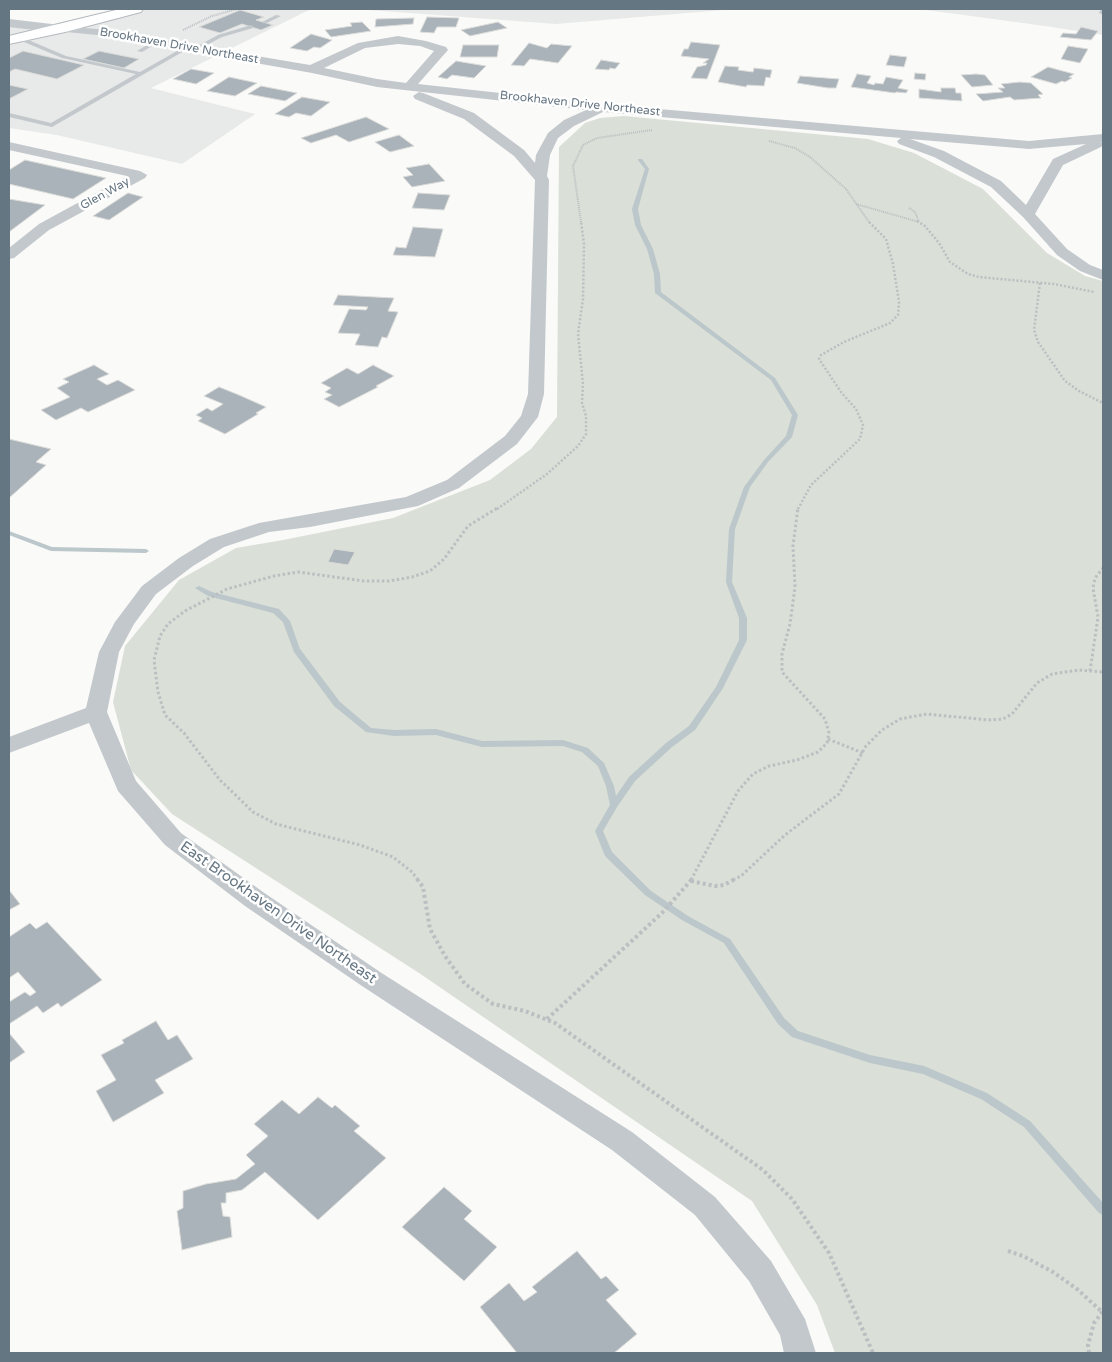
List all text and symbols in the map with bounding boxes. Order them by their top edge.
street label: Brookhaven Drive Northeast [98,25,260,67]
street label: Brookhaven Drive Northeast [499,88,661,120]
street label: Glen Way [78,175,132,213]
street label: East Brookhaven Drive Northeast [176,838,380,988]

